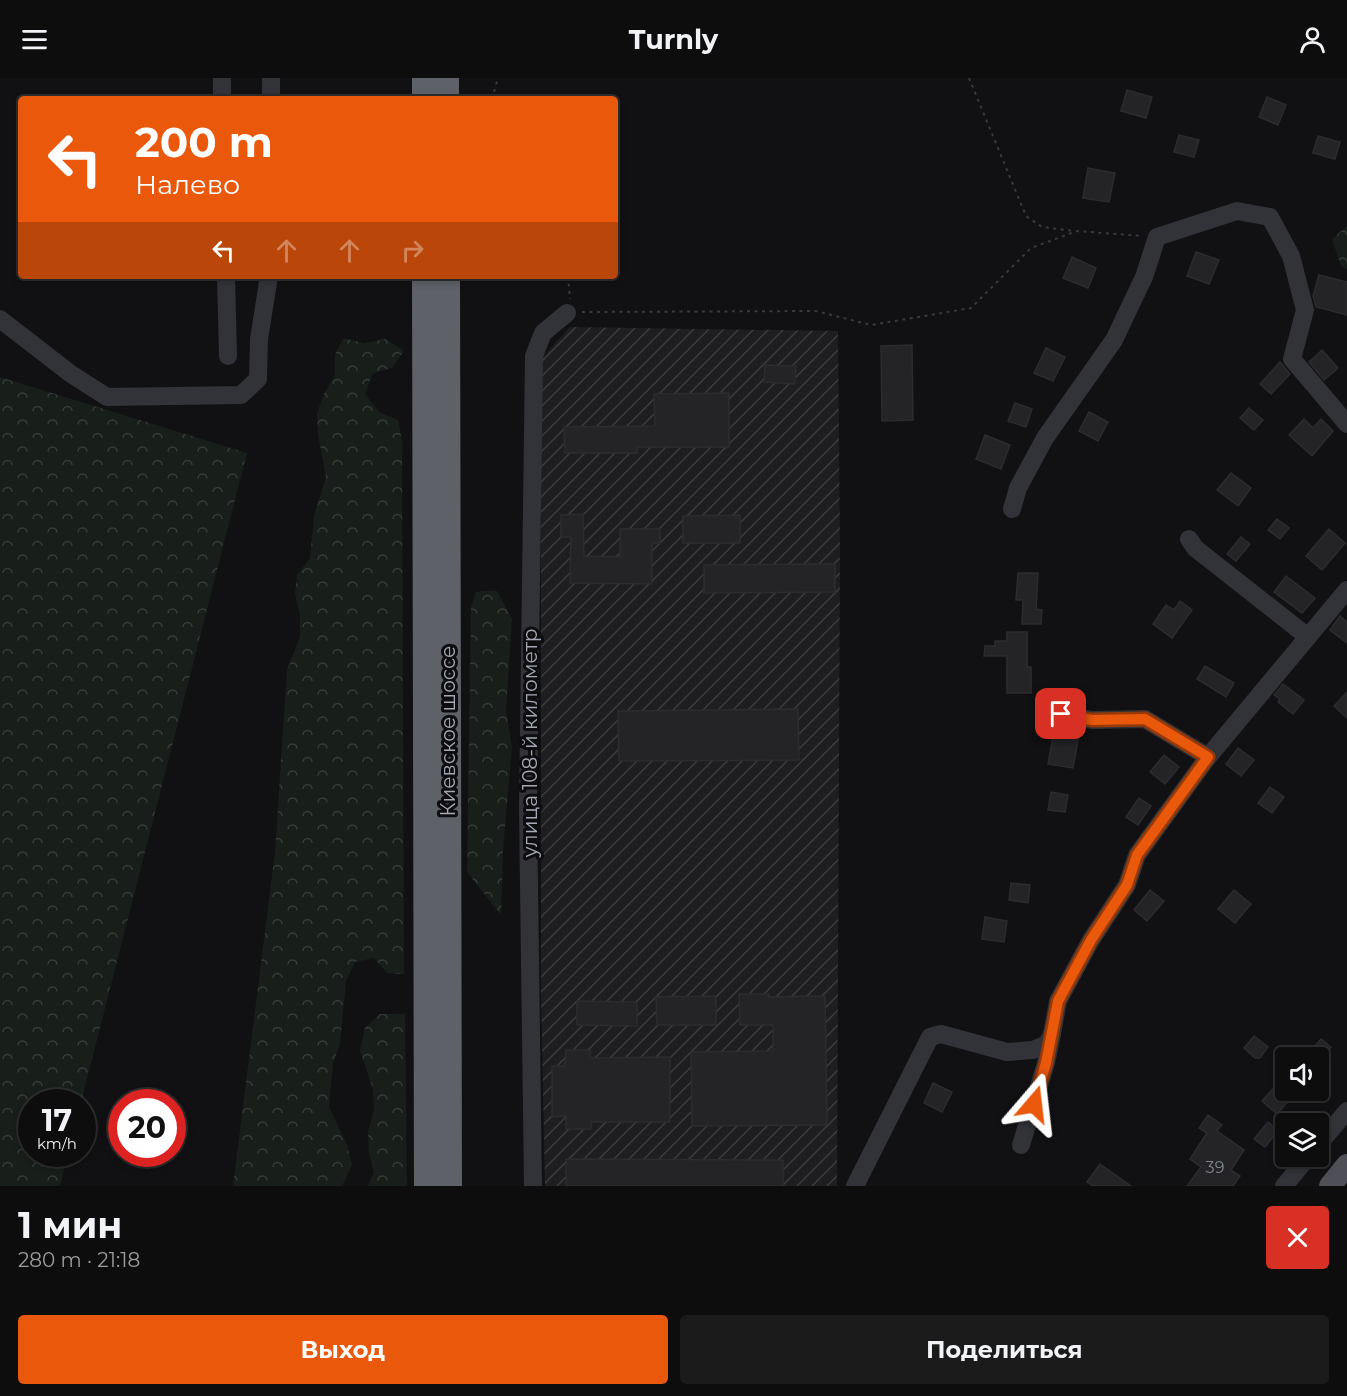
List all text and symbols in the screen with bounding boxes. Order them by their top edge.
icon: menu [18,23,51,56]
text: Turnly [629,23,718,56]
icon: person [1296,23,1329,56]
text: 200 m [135,116,273,168]
icon: left [36,120,114,198]
text: Налево [135,168,240,201]
icon: left [207,234,240,267]
icon: ahead [270,234,303,267]
icon: ahead [333,234,366,267]
icon: right [396,234,429,267]
street label: улица 108-й километр [518,628,542,859]
street label: Киевское шоссе [436,646,460,816]
pin [1035,688,1086,739]
icon: arrive [1044,697,1077,730]
map controls [1275,1047,1329,1167]
button: sound [1275,1047,1329,1101]
position arrow [1002,1072,1066,1136]
speed limit sign: 20 [108,1089,186,1167]
text: 17 [42,1102,72,1139]
button: layers [1275,1113,1329,1167]
text: km/h [37,1134,77,1153]
house number: 39 [1206,1158,1224,1177]
text: 1 мин [18,1203,122,1247]
button: close [1266,1206,1329,1269]
text: 280 m · 21:18 [18,1248,140,1272]
button: Выход [18,1315,668,1384]
button: Поделиться [680,1315,1329,1384]

